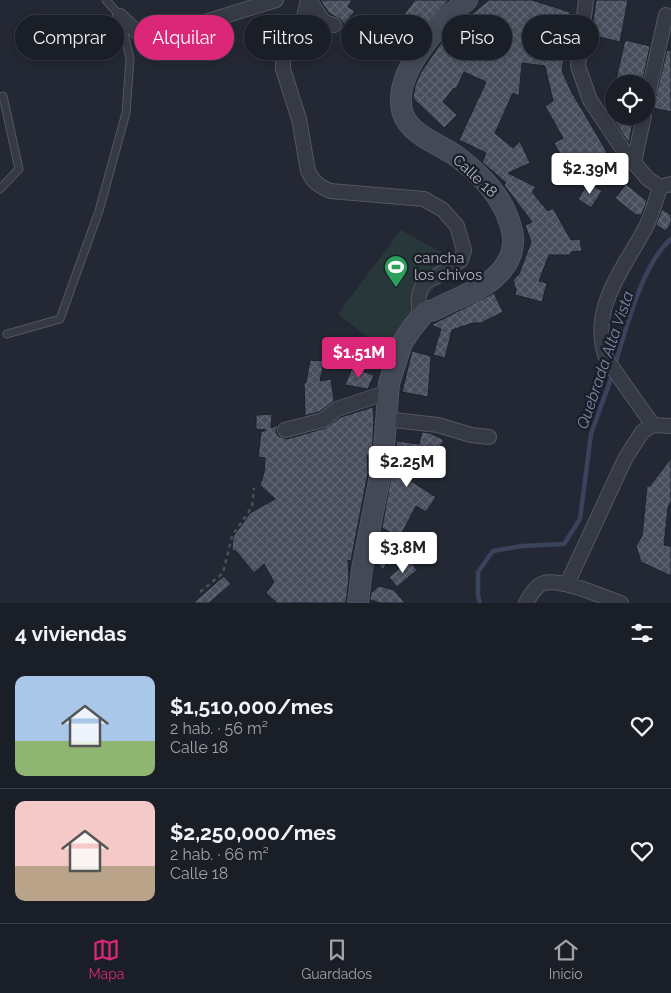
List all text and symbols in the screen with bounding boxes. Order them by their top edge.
chip: Comprar [15,15,124,60]
chip: Alquilar [134,15,234,60]
chip: Filtros [244,15,331,60]
chip: Nuevo [341,15,432,60]
chip: Piso [442,15,512,60]
chip: Casa [522,15,599,60]
map controls [605,75,655,125]
button: locate [605,75,655,125]
street label: Calle 18 [449,151,501,201]
pin: $2.39M [549,152,631,195]
text: $2.39M [563,159,617,178]
place label: cancha los chivos [414,249,482,284]
sports icon: cancha los chivos [383,254,409,288]
water label: Quebrada Alta Vista [572,288,638,431]
pin: $1.51M [318,336,400,379]
text: $1.51M [333,343,385,362]
pin: $2.25M [366,446,448,488]
text: $2.25M [380,452,434,471]
pin: $3.8M [368,532,438,574]
text: $3.8M [380,538,426,557]
icon: filters [628,619,656,647]
text: 4 viviendas [15,621,127,646]
text: $1,510,000/mes [170,694,333,719]
icon: home [55,696,115,756]
icon: heart [628,712,656,740]
text: 2 hab. · 56 m² [170,719,268,738]
text: Calle 18 [170,738,228,757]
text: $2,250,000/mes [170,820,336,845]
icon: home [55,821,115,881]
icon: heart [628,837,656,865]
text: 2 hab. · 66 m² [170,845,269,864]
text: Calle 18 [170,864,228,883]
tab: Mapa [88,936,124,982]
tab: Guardados [301,936,372,982]
tab: Inicio [549,936,583,982]

